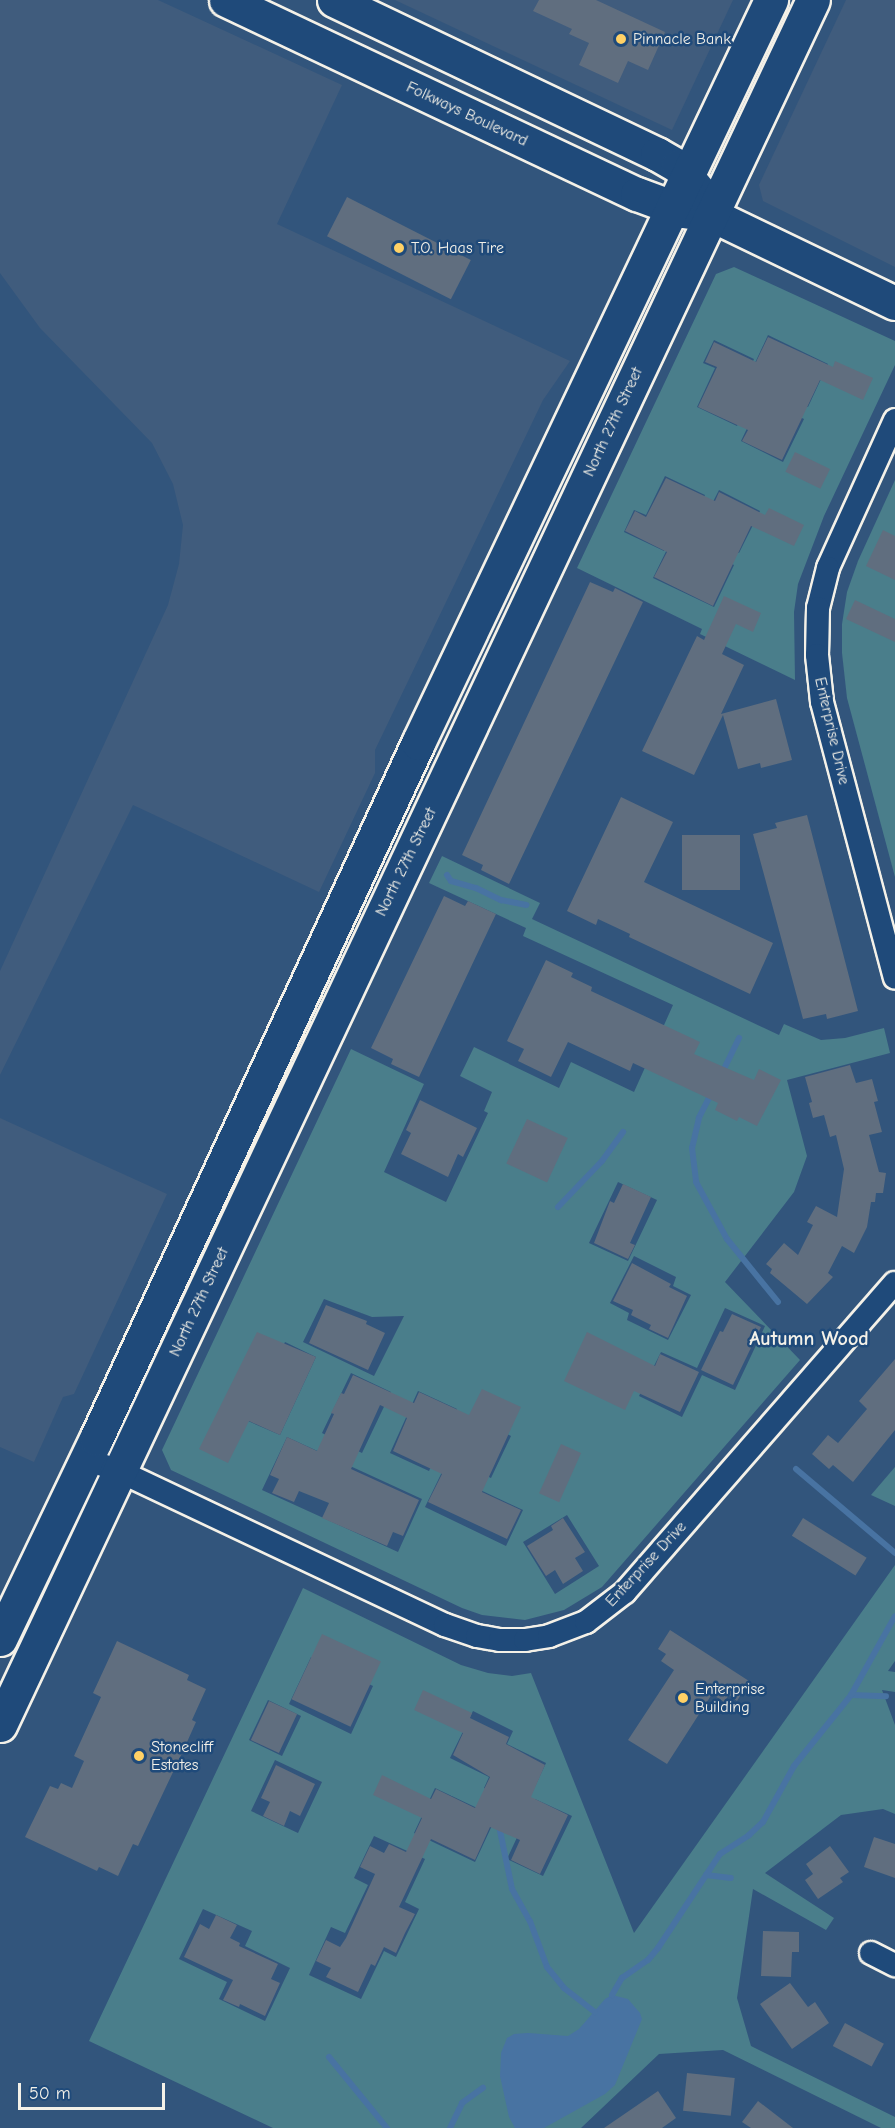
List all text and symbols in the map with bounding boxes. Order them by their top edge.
place label: Pinnacle Bank [633,29,731,49]
marker: Pinnacle Bank [614,32,628,46]
street label: Folkways Boulevard [403,77,531,151]
place label: T.O. Haas Tire [411,238,504,258]
marker: T.O. Haas Tire [392,241,406,255]
street label: North 27th Street [579,364,647,480]
street label: Enterprise Drive [810,675,854,787]
street label: North 27th Street [371,805,441,919]
street label: North 27th Street [165,1244,233,1360]
district label: Autumn Wood [749,1326,869,1350]
street label: Enterprise Drive [602,1517,690,1611]
place label: Enterprise Building [695,1679,765,1717]
marker: Enterprise Building [676,1691,690,1705]
place label: Stonecliff Estates [151,1737,213,1775]
marker: Stonecliff Estates [132,1749,146,1763]
scale bar [21,2071,168,2109]
text: 50 m [29,2083,71,2104]

